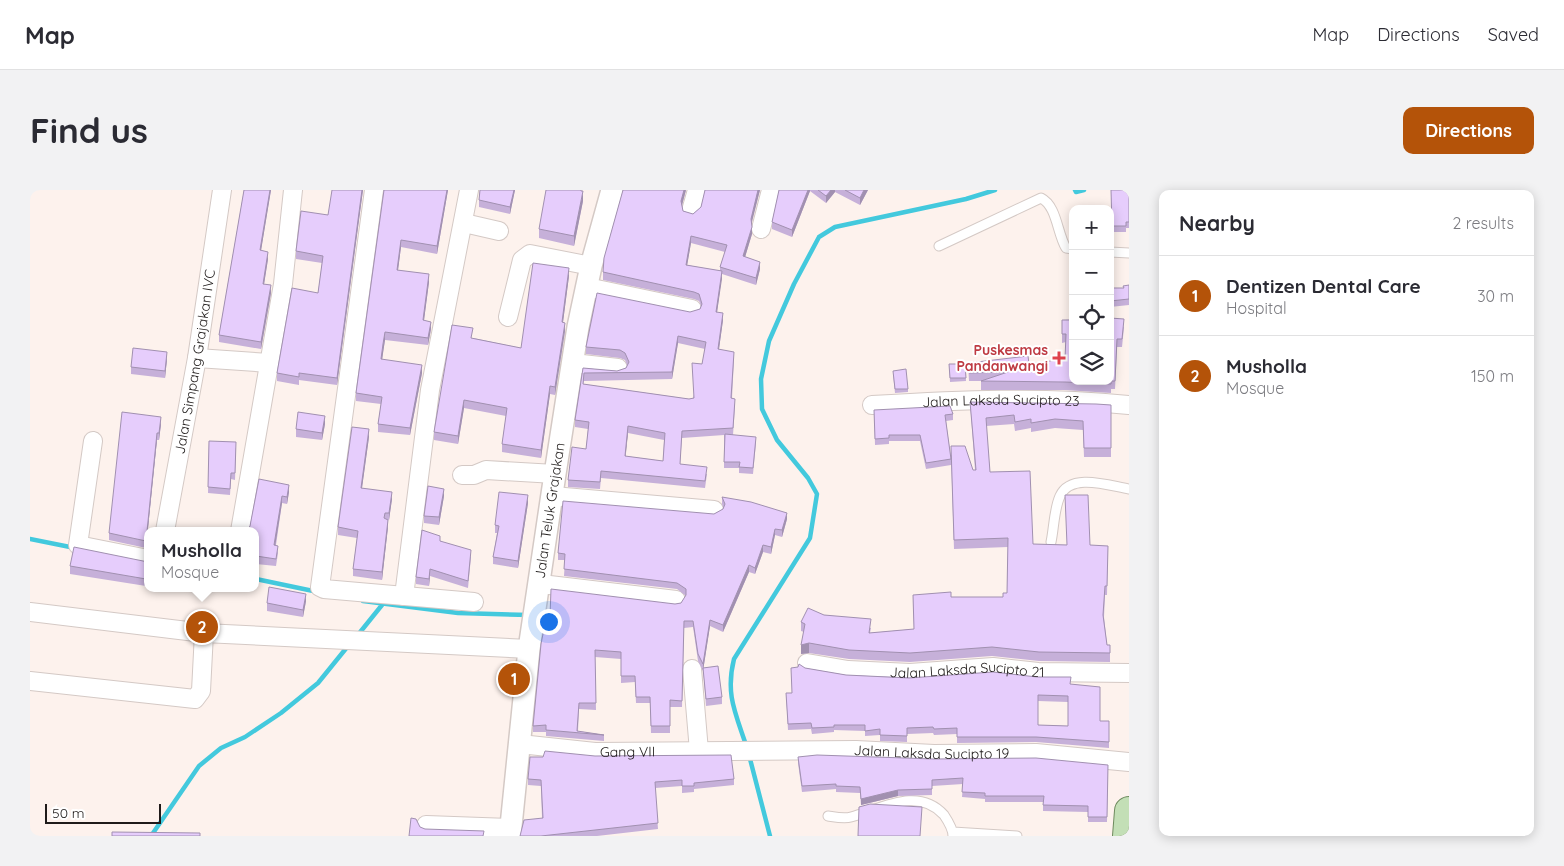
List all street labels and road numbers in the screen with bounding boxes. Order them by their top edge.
street label: Jalan Simpang Grajakan IVC [170,268,219,455]
street label: Jalan Laksda Sucipto 23 [922,391,1080,411]
street label: Jalan Teluk Grajakan [531,441,569,580]
street label: Jalan Laksda Sucipto 21 [889,658,1045,682]
street label: Jalan Laksda Sucipto 19 [853,741,1009,763]
street label: Gang VII [600,743,655,761]

